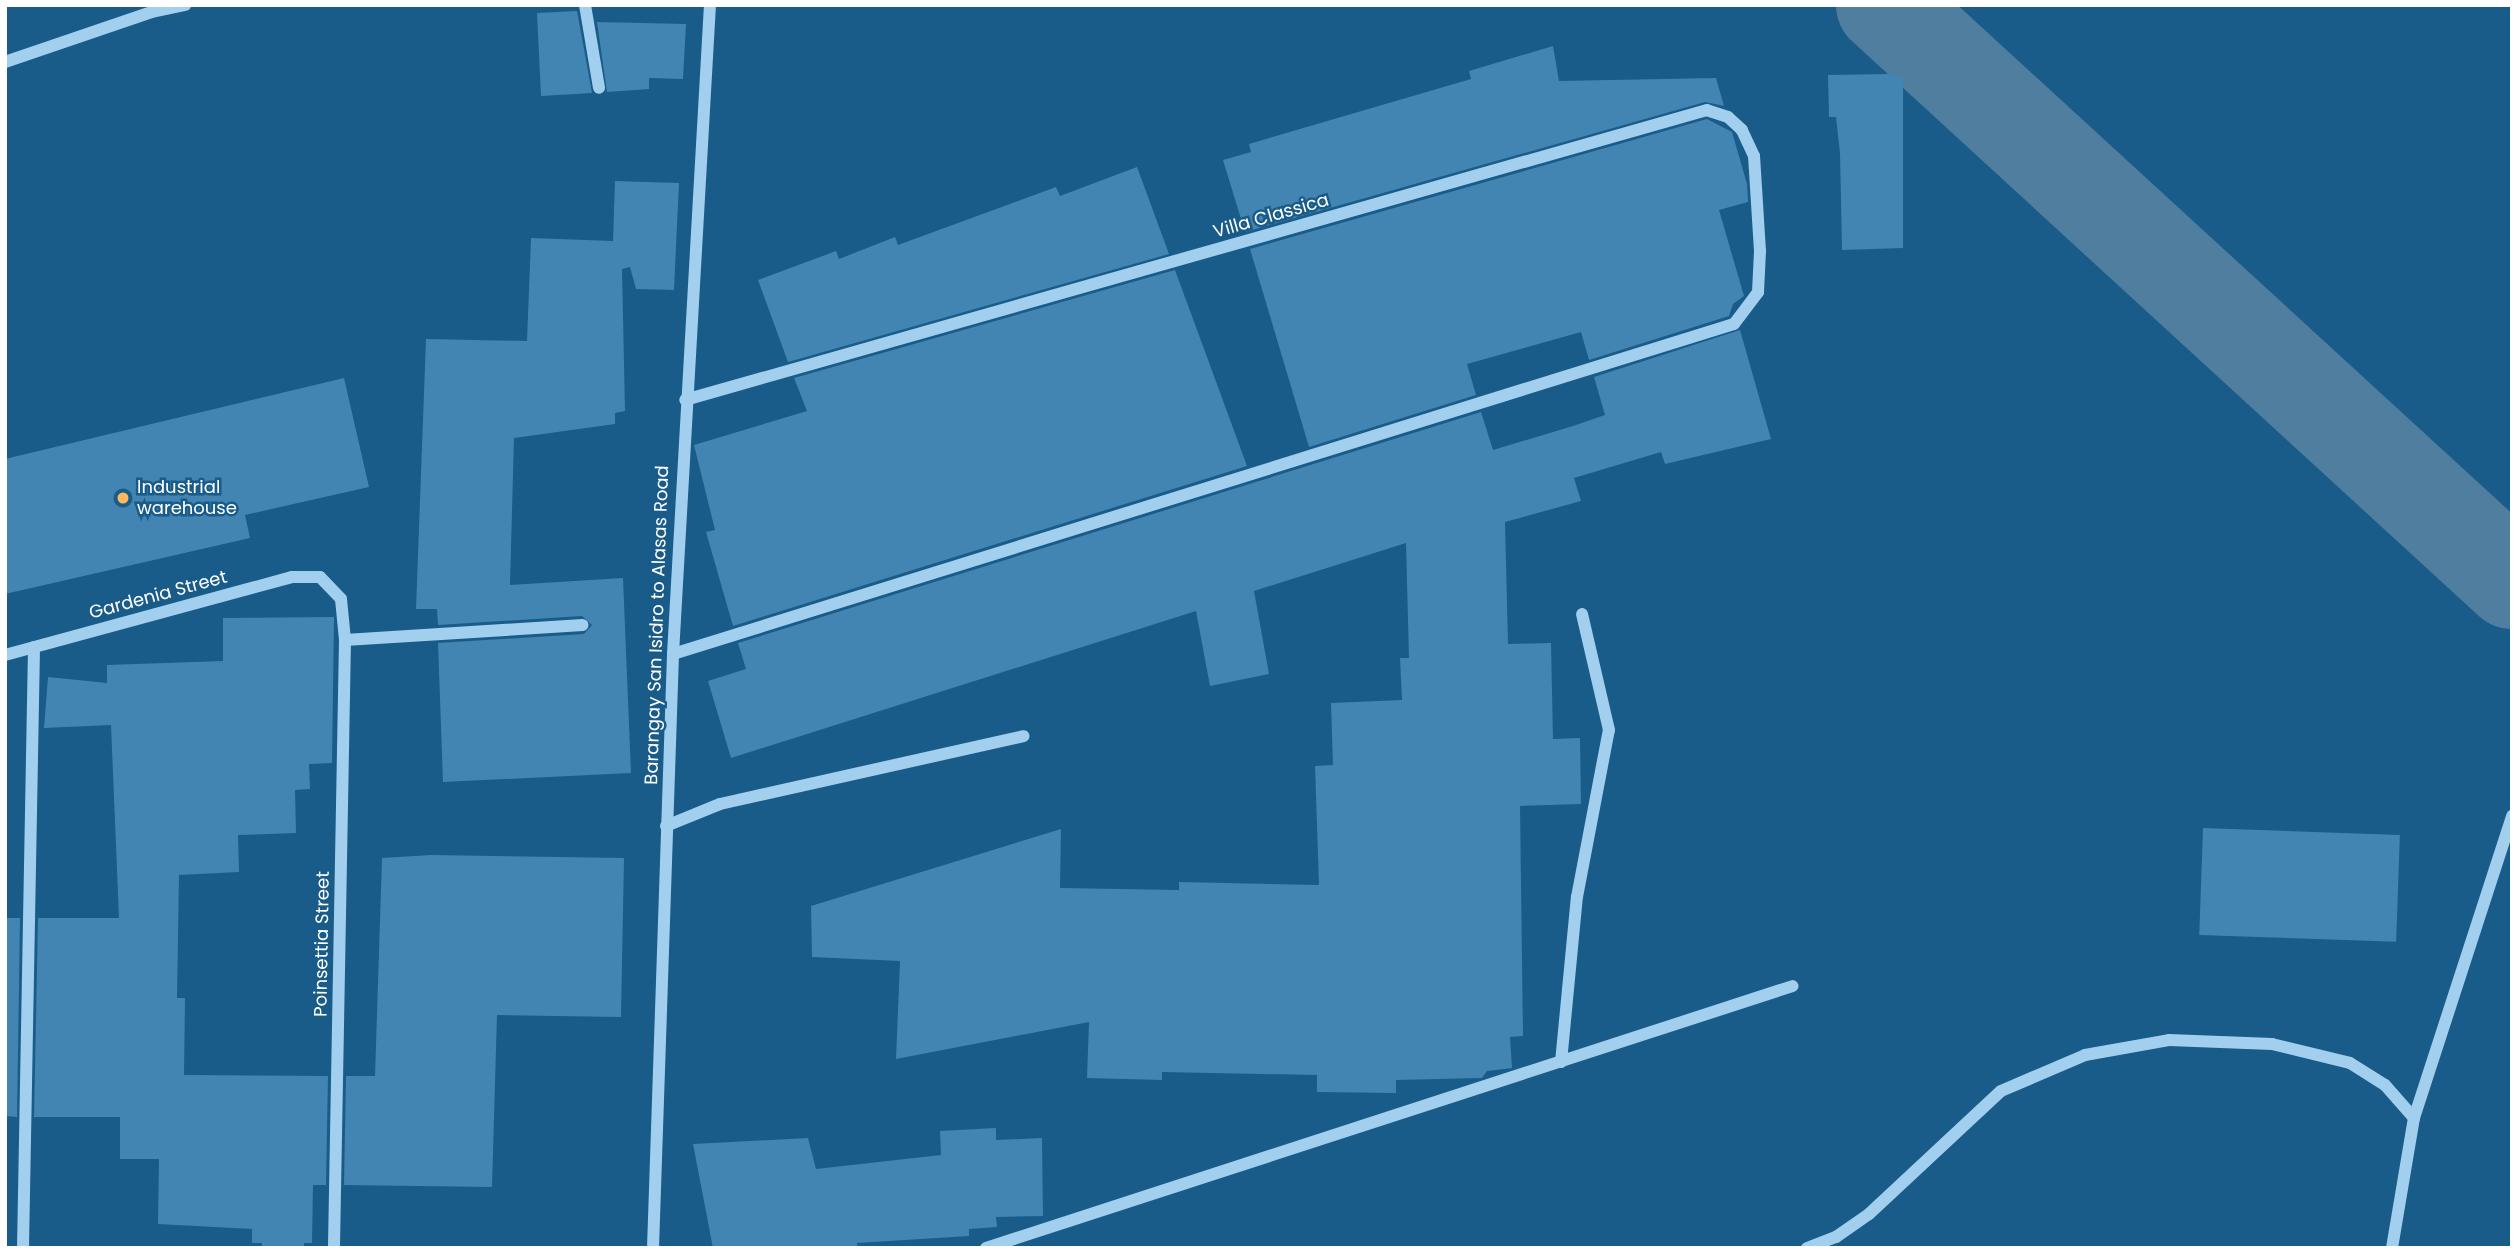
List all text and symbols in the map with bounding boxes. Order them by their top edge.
street label: Villa Classica [1211,189,1331,243]
street label: Barangay San Isidro to Alasas Road [641,465,673,785]
place label: Industrial warehouse [137,477,237,520]
marker: Industrial warehouse [115,490,131,506]
street label: Gardenia Street [87,566,229,624]
street label: Poinsettia Street [310,871,334,1017]

